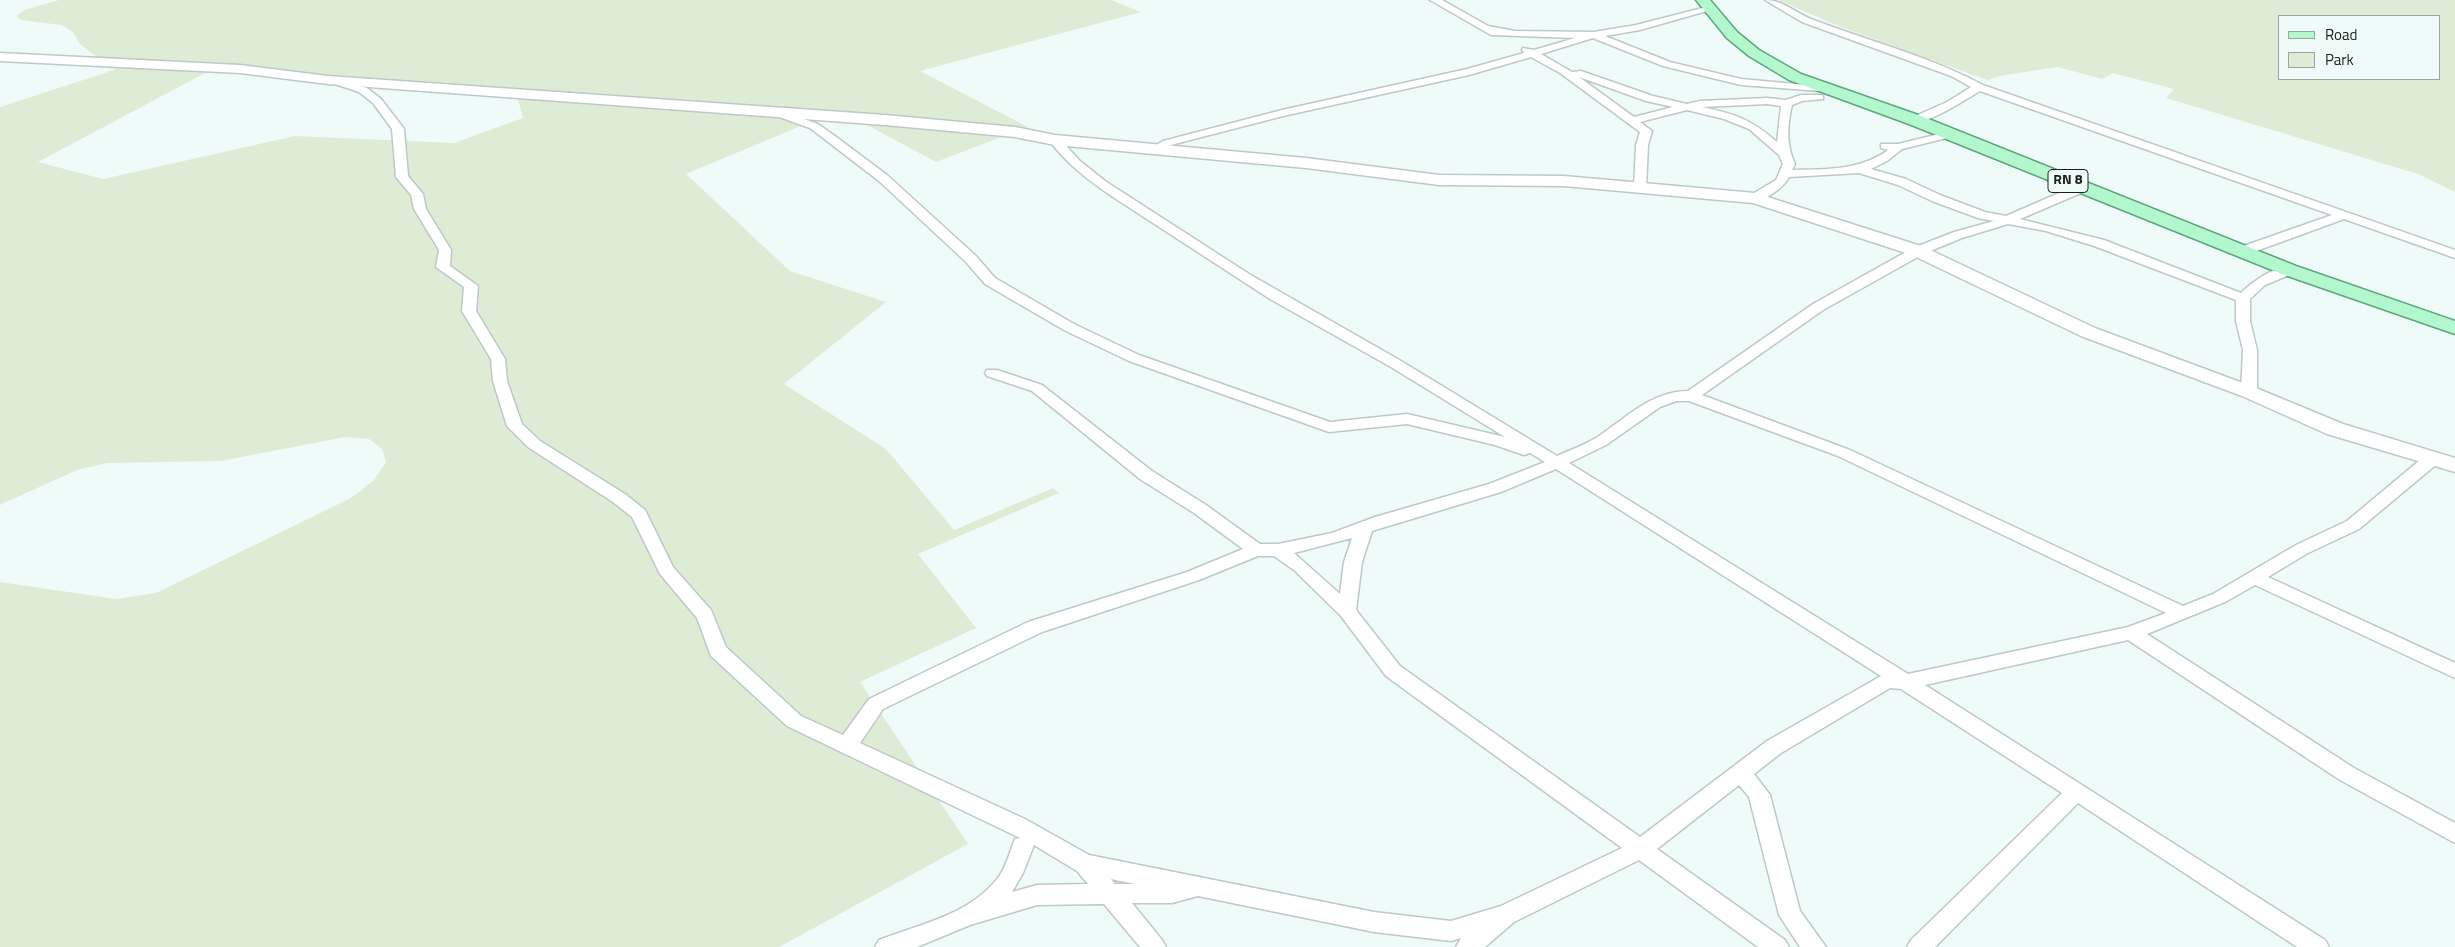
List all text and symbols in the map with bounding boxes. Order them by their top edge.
legend [2278,15,2440,80]
text: Road [2325,23,2357,46]
text: Park [2325,48,2354,71]
road number: RN 8 [2048,170,2088,192]

